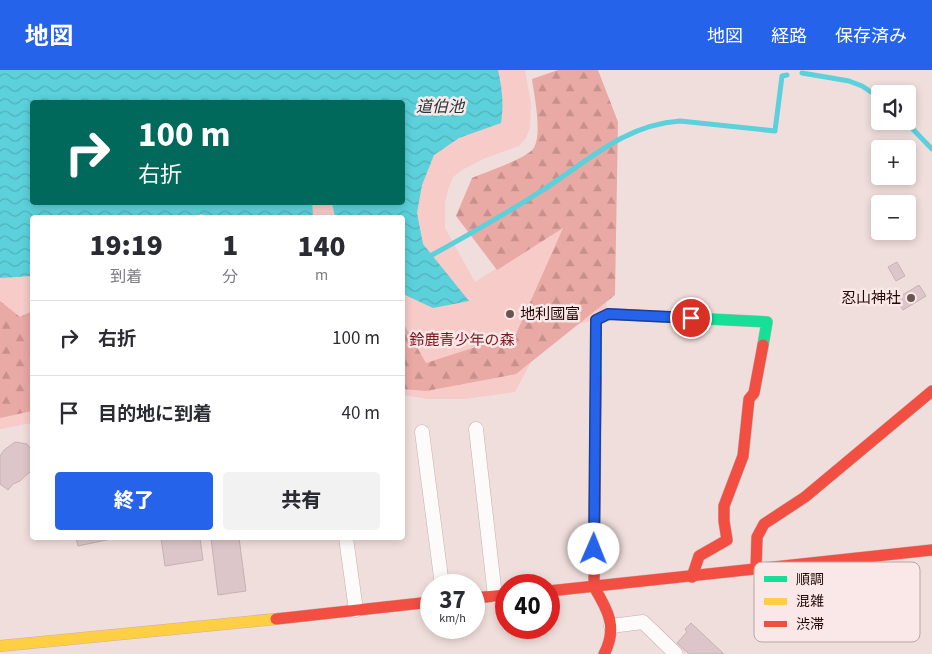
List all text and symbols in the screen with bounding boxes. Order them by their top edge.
text: 地図 [25,19,73,54]
text: 地図 [707,24,743,49]
text: 経路 [771,24,807,49]
text: 保存済み [835,24,907,49]
map controls [871,85,916,240]
button: sound [871,85,916,130]
water label: 道伯池 [416,96,466,118]
text: 100 m [138,110,230,160]
icon: right [55,120,120,185]
button: + [871,140,916,185]
text: 右折 [138,159,182,191]
button: − [871,195,916,240]
text: 19:19 [89,224,163,267]
text: 1 [222,224,238,267]
text: 140 [298,225,346,268]
text: m [315,264,328,286]
text: 到着 [110,266,142,288]
text: 分 [222,266,238,288]
place label: 忍山神社 [841,288,901,309]
marker: 忍山神社 [905,292,917,304]
pin [670,297,712,339]
place label: 地利國富 [520,304,580,325]
icon: arrive [677,304,705,332]
marker: 地利國富 [504,308,516,320]
icon: right [55,324,83,352]
text: 100 m [332,325,380,352]
text: 右折 [98,326,136,353]
park label: 鈴鹿青少年の森 [409,330,515,351]
icon: arrive [55,399,83,427]
text: 40 m [342,400,380,427]
text: 目的地に到着 [98,401,212,428]
button: 終了 [55,472,213,530]
button: 共有 [223,472,380,530]
position arrow [567,522,619,574]
legend [754,562,920,642]
text: 順調 [796,570,824,590]
speed limit sign: 40 [495,574,560,639]
text: 37 [439,582,466,618]
text: 混雑 [796,592,824,612]
text: km/h [439,610,466,627]
text: 渋滞 [796,615,824,635]

